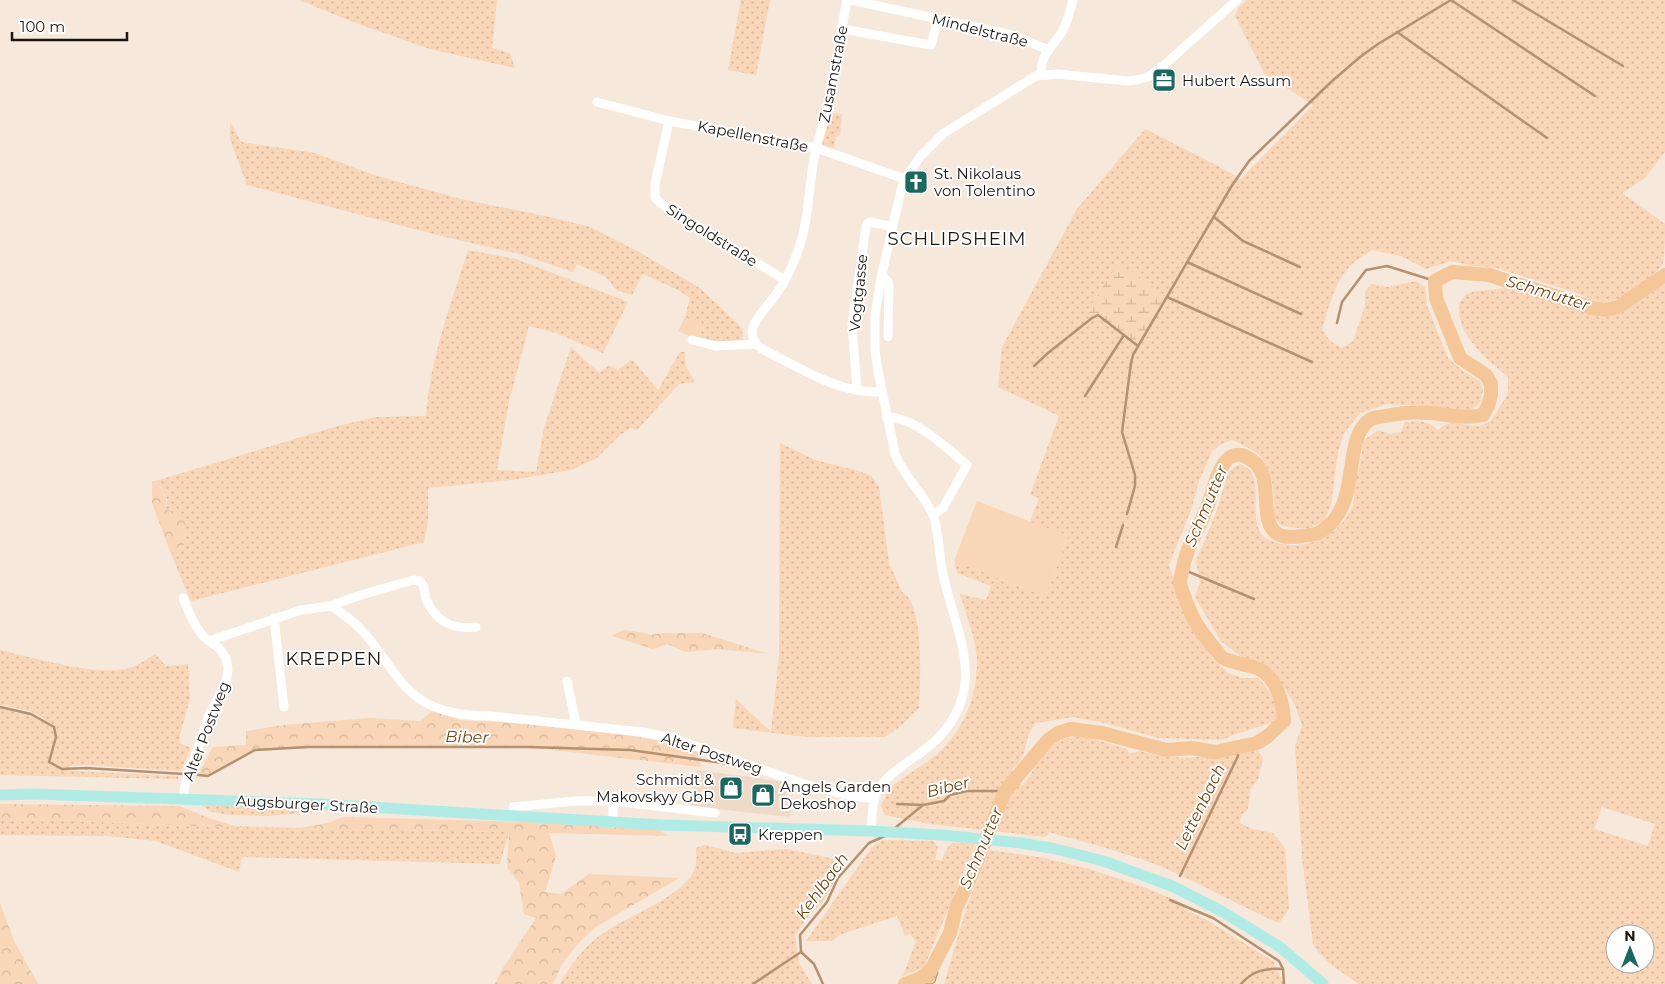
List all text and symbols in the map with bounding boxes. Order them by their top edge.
street label: Mindelstraße [930,9,1030,51]
scale bar [12,10,128,42]
text: 100 m [20,17,65,36]
street label: Zusamstraße [814,24,852,124]
office icon: Hubert Assum [1151,67,1177,93]
place label: Hubert Assum [1182,71,1291,90]
street label: Kapellenstraße [696,116,810,156]
place label: St. Nikolaus von Tolentino [934,164,1035,200]
church icon: St. Nikolaus von Tolentino [903,169,929,195]
street label: Singoldstraße [663,199,761,271]
district label: SCHLIPSHEIM [888,228,1026,250]
street label: Vogtgasse [844,253,872,333]
water label: Schmutter [1504,271,1592,315]
water label: Schmutter [1180,462,1232,549]
district label: KREPPEN [285,648,383,670]
street label: Alter Postweg [178,679,234,783]
water label: Biber [445,727,489,747]
street label: Alter Postweg [659,728,765,778]
water label: Lettenbach [1171,761,1229,853]
place label: Schmidt & Makovskyy GbR [596,770,714,806]
water label: Biber [925,772,972,801]
shop icon: Schmidt & Makovskyy GbR [718,775,744,801]
place label: Angels Garden Dekoshop [780,777,891,813]
shop icon: Angels Garden Dekoshop [750,782,776,808]
street label: Augsburger Straße [235,791,379,817]
water label: Schmutter [955,804,1007,891]
bus stop icon: Kreppen [727,821,753,847]
place label: Kreppen [758,825,823,844]
water label: Kehlbach [792,849,852,923]
north arrow [1605,924,1655,974]
text: N [1624,927,1636,945]

